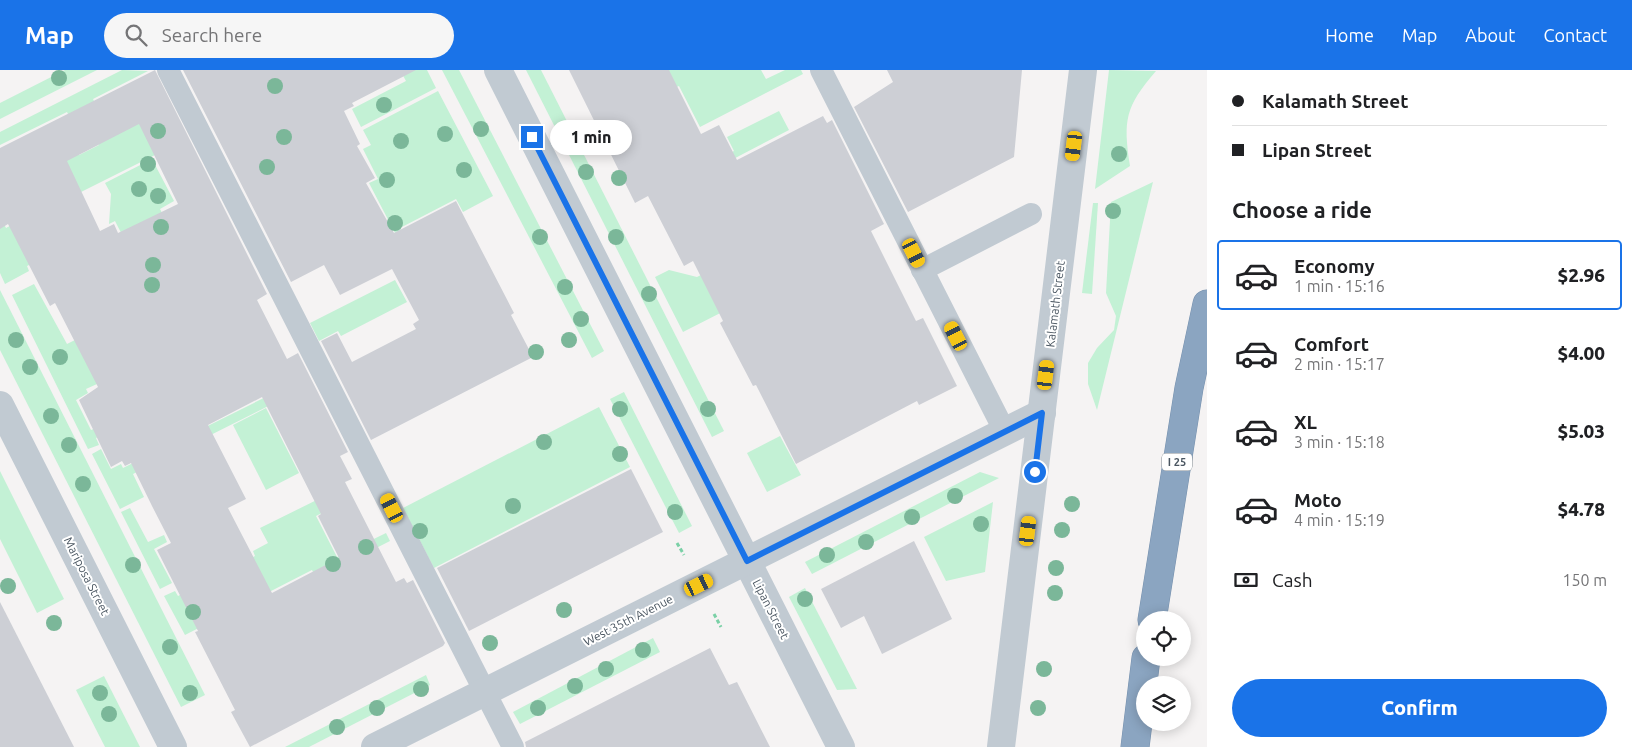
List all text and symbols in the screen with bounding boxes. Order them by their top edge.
search box [104,13,454,58]
icon: search [122,21,150,49]
text: Map [25,22,74,49]
text: Search here [162,24,262,46]
text: Home [1325,25,1374,45]
text: Map [1402,25,1437,45]
text: About [1465,25,1515,45]
text: Contact [1543,25,1607,45]
text: Kalamath Street [1262,90,1408,112]
callout: 1 min [550,120,632,154]
route end [521,126,543,148]
text: 1 min [571,128,611,146]
car [1064,130,1083,162]
text: Lipan Street [1262,139,1372,161]
text: Choose a ride [1232,197,1372,222]
car [900,236,927,270]
icon: car [1234,253,1279,298]
text: Economy [1294,255,1375,277]
street label: Kalamath Street [1043,260,1067,348]
text: $2.96 [1557,264,1605,286]
text: 1 min · 15:16 [1294,277,1385,295]
car [942,319,969,353]
icon: car [1234,331,1279,376]
text: Comfort [1294,333,1369,355]
text: $4.00 [1557,342,1605,364]
text: 2 min · 15:17 [1294,355,1385,373]
car [1036,359,1055,391]
icon: car [1234,409,1279,454]
text: XL [1294,411,1317,433]
text: $5.03 [1557,420,1605,442]
text: 3 min · 15:18 [1294,433,1385,451]
road number: I 25 [1162,454,1192,471]
route start [1024,461,1046,483]
icon: car [1234,487,1279,532]
text: Moto [1294,489,1342,511]
car [378,491,405,525]
text: $4.78 [1557,498,1605,520]
text: 4 min · 15:19 [1294,511,1385,529]
car [1018,515,1037,547]
street label: Mariposa Street [62,535,112,617]
icon: cash [1232,566,1260,594]
text: Cash [1272,569,1313,591]
text: 150 m [1562,571,1607,589]
car [682,572,715,598]
street label: Lipan Street [750,577,792,641]
street label: West 35th Avenue [581,592,675,648]
map controls [1136,611,1191,731]
button: locate [1136,611,1191,666]
button: layers [1136,676,1191,731]
button: Confirm [1232,679,1607,737]

